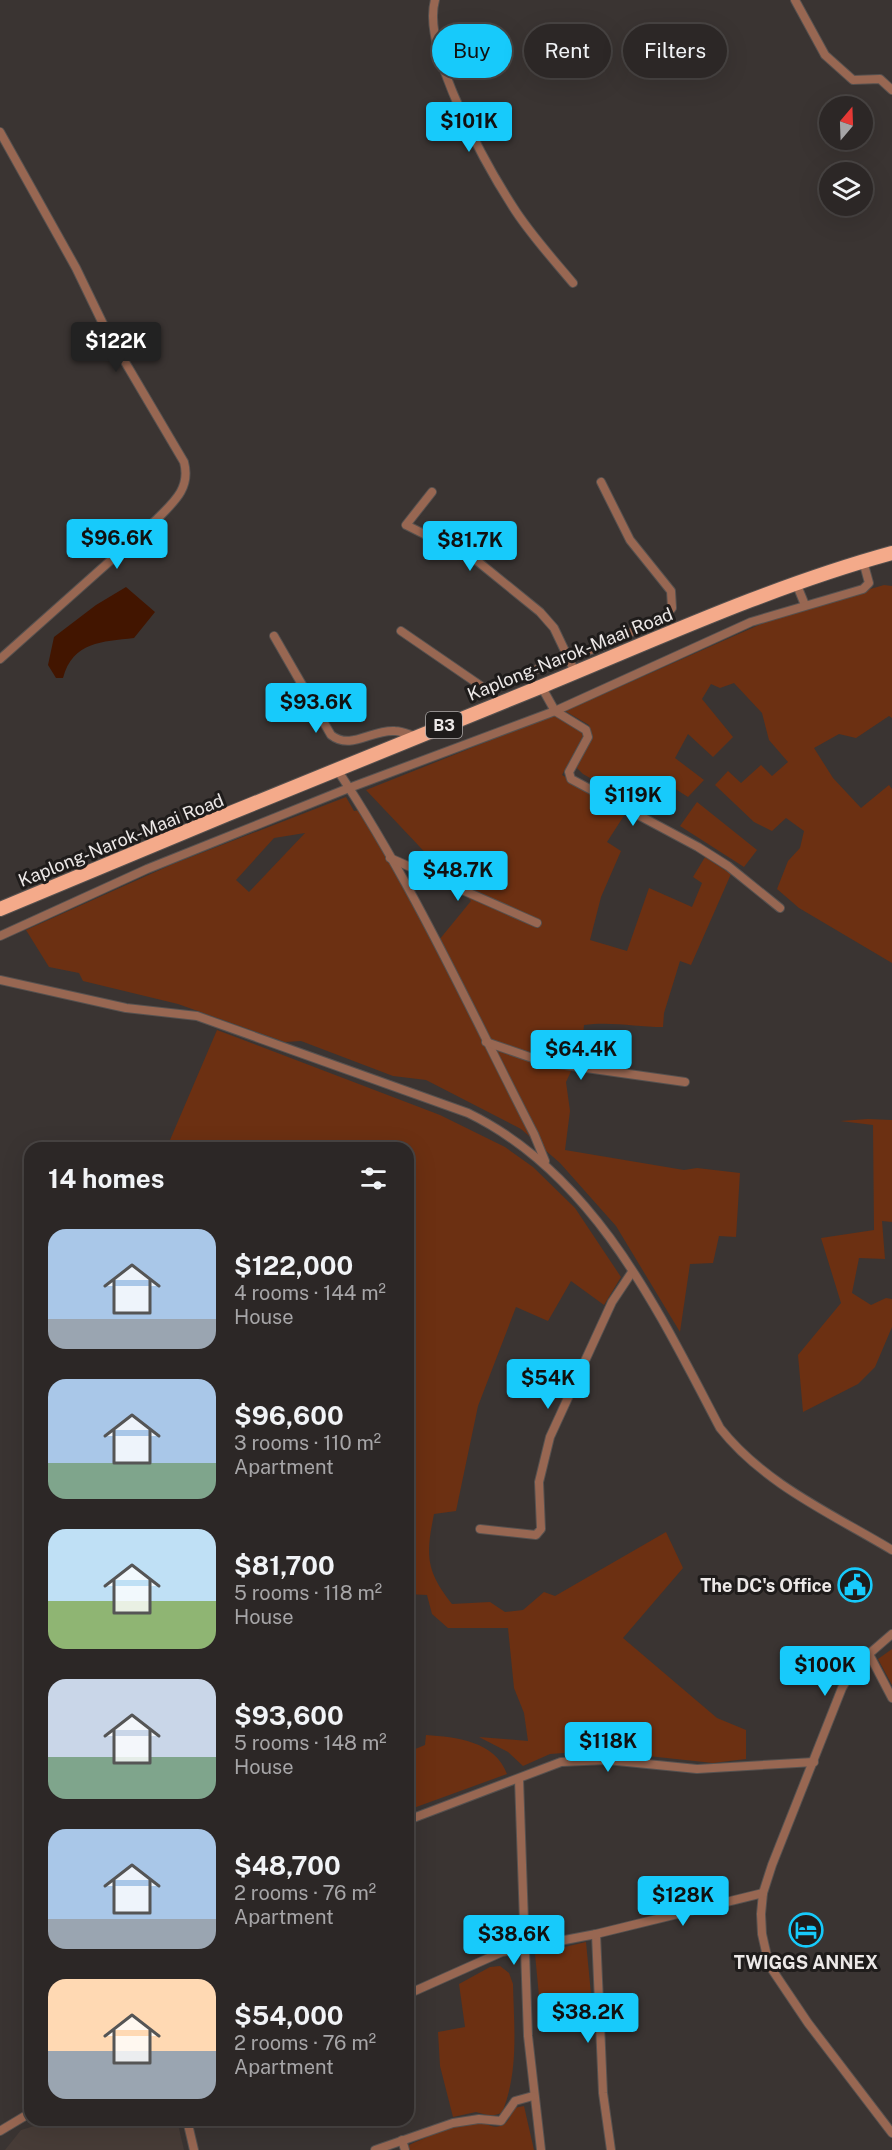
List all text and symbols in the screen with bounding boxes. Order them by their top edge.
chip: Buy [432,24,512,78]
chip: Rent [524,24,611,78]
chip: Filters [623,24,727,78]
north arrow [819,96,873,150]
map controls [819,96,873,216]
pin: $101K [427,102,511,153]
text: $101K [440,109,498,133]
button: layers [819,162,873,216]
pin: $122K [74,322,158,373]
text: $122K [85,329,147,353]
pin: $96.6K [68,519,166,570]
pin: $81.7K [421,521,519,572]
text: $96.6K [81,526,153,550]
text: $81.7K [437,528,503,552]
street label: Kaplong-Narok-Maai Road [464,603,676,705]
pin: $93.6K [267,683,365,734]
text: $93.6K [280,690,352,714]
road number: B3 [426,712,462,738]
pin: $119K [591,776,675,827]
text: $119K [604,783,662,807]
street label: Kaplong-Narok-Maai Road [15,789,227,891]
pin: $48.7K [409,851,507,902]
text: $48.7K [423,858,493,882]
pin: $64.4K [532,1030,630,1081]
text: $64.4K [545,1037,617,1061]
icon: filters [357,1162,390,1195]
text: 14 homes [48,1163,164,1194]
text: $122,000 [234,1250,353,1281]
icon: home [96,1253,168,1325]
text: 4 rooms · 144 m² [234,1281,386,1305]
text: House [234,1305,294,1329]
pin: $54K [512,1359,584,1410]
text: $54K [521,1366,575,1390]
text: $96,600 [234,1400,344,1431]
icon: home [96,1403,168,1475]
text: 3 rooms · 110 m² [234,1431,381,1455]
text: Apartment [234,1455,334,1479]
text: $81,700 [234,1550,335,1581]
icon: home [96,1553,168,1625]
public building icon: The DC's Office [837,1567,873,1603]
place label: The DC's Office [700,1575,832,1596]
text: 5 rooms · 118 m² [234,1581,382,1605]
text: House [234,1605,294,1629]
pin: $100K [783,1646,867,1697]
text: $100K [794,1653,856,1677]
text: $93,600 [234,1700,344,1731]
icon: home [96,1703,168,1775]
pin: $118K [566,1722,650,1773]
text: $118K [579,1729,637,1753]
text: 5 rooms · 148 m² [234,1731,387,1755]
text: House [234,1755,294,1779]
text: $48,700 [234,1850,341,1881]
icon: home [96,1853,168,1925]
pin: $128K [641,1876,725,1927]
text: 2 rooms · 76 m² [234,1881,376,1905]
text: $128K [652,1883,714,1907]
text: Apartment [234,1905,334,1929]
hotel icon: TWIGGS ANNEX [788,1912,824,1948]
pin: $38.6K [465,1915,563,1966]
text: $38.6K [477,1922,551,1946]
place label: TWIGGS ANNEX [734,1952,878,1973]
pin: $38.2K [539,1993,637,2044]
text: $54,000 [234,2000,344,2031]
text: $38.2K [551,2000,625,2024]
icon: home [96,2003,168,2075]
text: 2 rooms · 76 m² [234,2031,376,2055]
text: Apartment [234,2055,334,2079]

